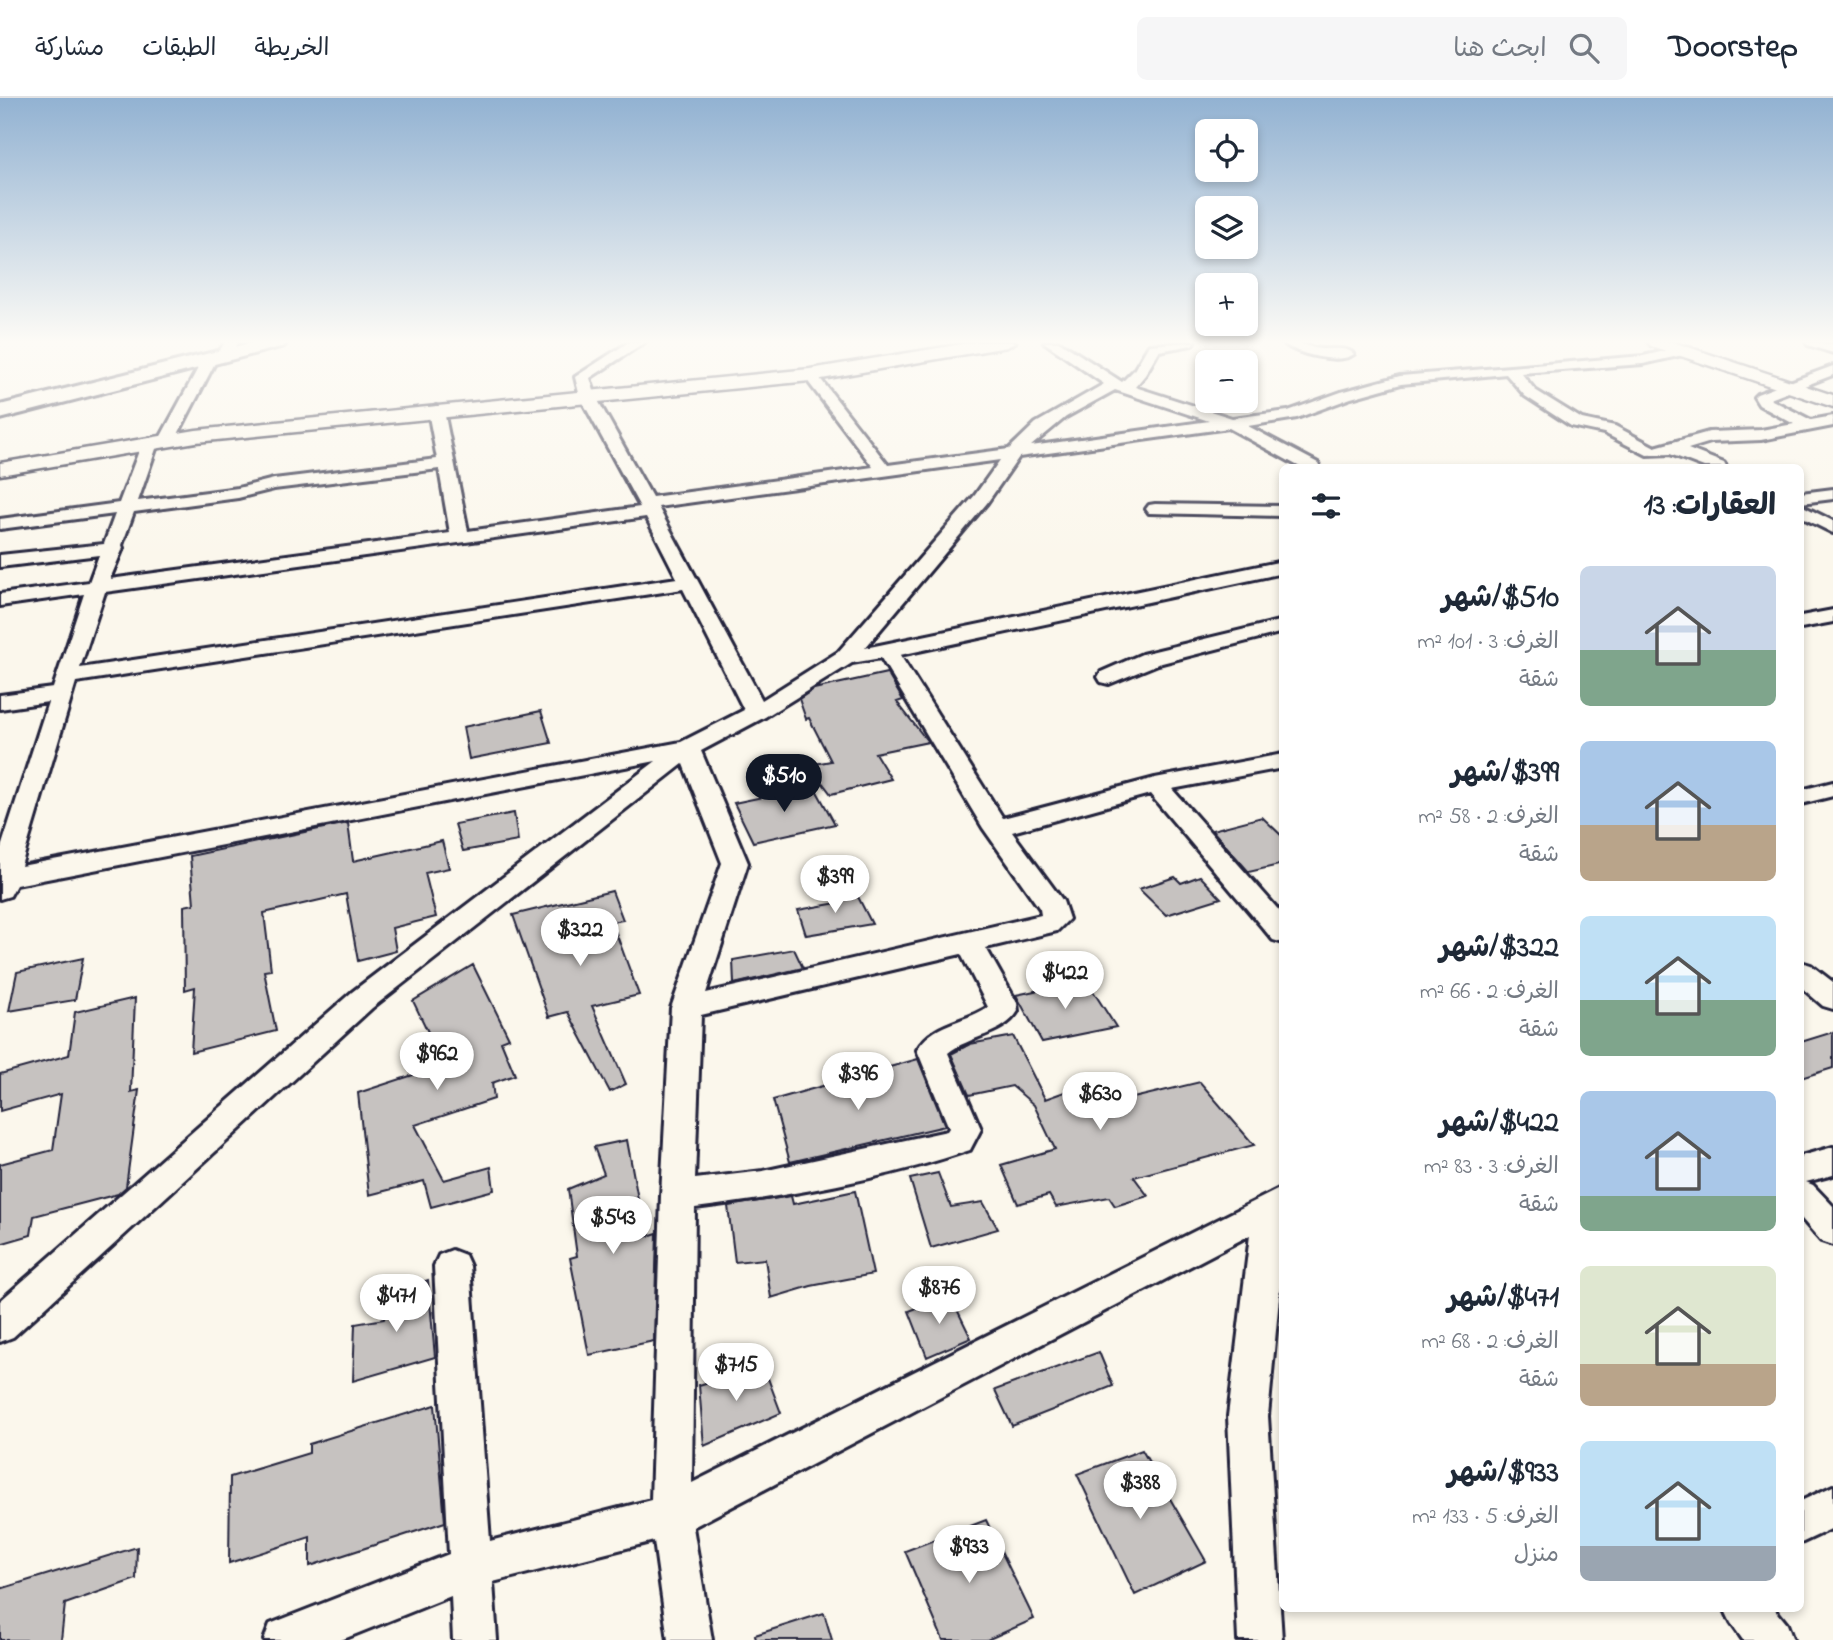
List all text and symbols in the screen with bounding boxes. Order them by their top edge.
search box [1137,17,1627,80]
text: Doorstep [1669,24,1798,72]
icon: search [1565,29,1603,67]
text: ابحث هنا [1453,31,1547,69]
text: مشاركة [35,32,104,67]
text: الطبقات [142,32,217,67]
text: الخريطة [255,32,329,67]
map controls [1195,119,1258,413]
button: locate [1195,119,1258,182]
button: layers [1195,196,1258,259]
button: + [1195,273,1258,336]
button: − [1195,350,1258,413]
text: العقارات: 13 [1644,485,1776,529]
icon: filters [1307,487,1345,525]
text: $510/شهر [1442,577,1559,621]
icon: home [1636,594,1720,678]
text: الغرف: 3 · 101 m² [1417,626,1559,659]
text: شقة [1519,664,1559,697]
text: $399/شهر [1451,752,1559,796]
pin: $510 [743,754,825,814]
text: $510 [762,760,806,793]
icon: home [1636,769,1720,853]
text: الغرف: 2 · 58 m² [1418,801,1559,834]
text: شقة [1519,839,1559,872]
pin: $399 [794,856,876,915]
text: $399 [816,861,854,894]
pin: $322 [539,908,621,968]
text: $322 [557,914,603,947]
text: $322/شهر [1439,927,1559,971]
icon: home [1636,944,1720,1028]
pin: $422 [1024,951,1106,1011]
text: $422 [1042,957,1088,990]
text: الغرف: 2 · 66 m² [1420,976,1559,1009]
text: شقة [1519,1014,1559,1047]
pin: $962 [396,1032,478,1092]
text: $962 [416,1038,458,1071]
pin: $396 [817,1052,899,1112]
text: $396 [838,1058,878,1091]
pin: $630 [1059,1072,1141,1132]
text: $630 [1078,1078,1122,1111]
text: $422/شهر [1439,1102,1559,1146]
icon: home [1636,1119,1720,1203]
text: الغرف: 3 · 83 m² [1424,1151,1559,1184]
text: شقة [1519,1189,1559,1222]
pin: $543 [572,1196,654,1256]
text: $543 [590,1202,636,1235]
pin: $876 [898,1266,980,1326]
text: $876 [918,1272,960,1305]
pin: $471 [355,1274,437,1334]
text: $471/شهر [1447,1277,1559,1321]
text: $471 [376,1280,416,1313]
icon: home [1636,1294,1720,1378]
text: الغرف: 2 · 68 m² [1421,1326,1559,1359]
pin: $715 [695,1344,777,1403]
text: $715 [714,1349,758,1382]
text: شقة [1519,1364,1559,1397]
text: $933/شهر [1448,1452,1559,1496]
pin: $388 [1099,1462,1181,1521]
text: $388 [1120,1467,1160,1500]
icon: home [1636,1469,1720,1553]
text: الغرف: 5 · 133 m² [1412,1501,1559,1534]
pin: $933 [928,1526,1010,1585]
text: $933 [949,1531,989,1564]
text: منزل [1514,1539,1559,1572]

